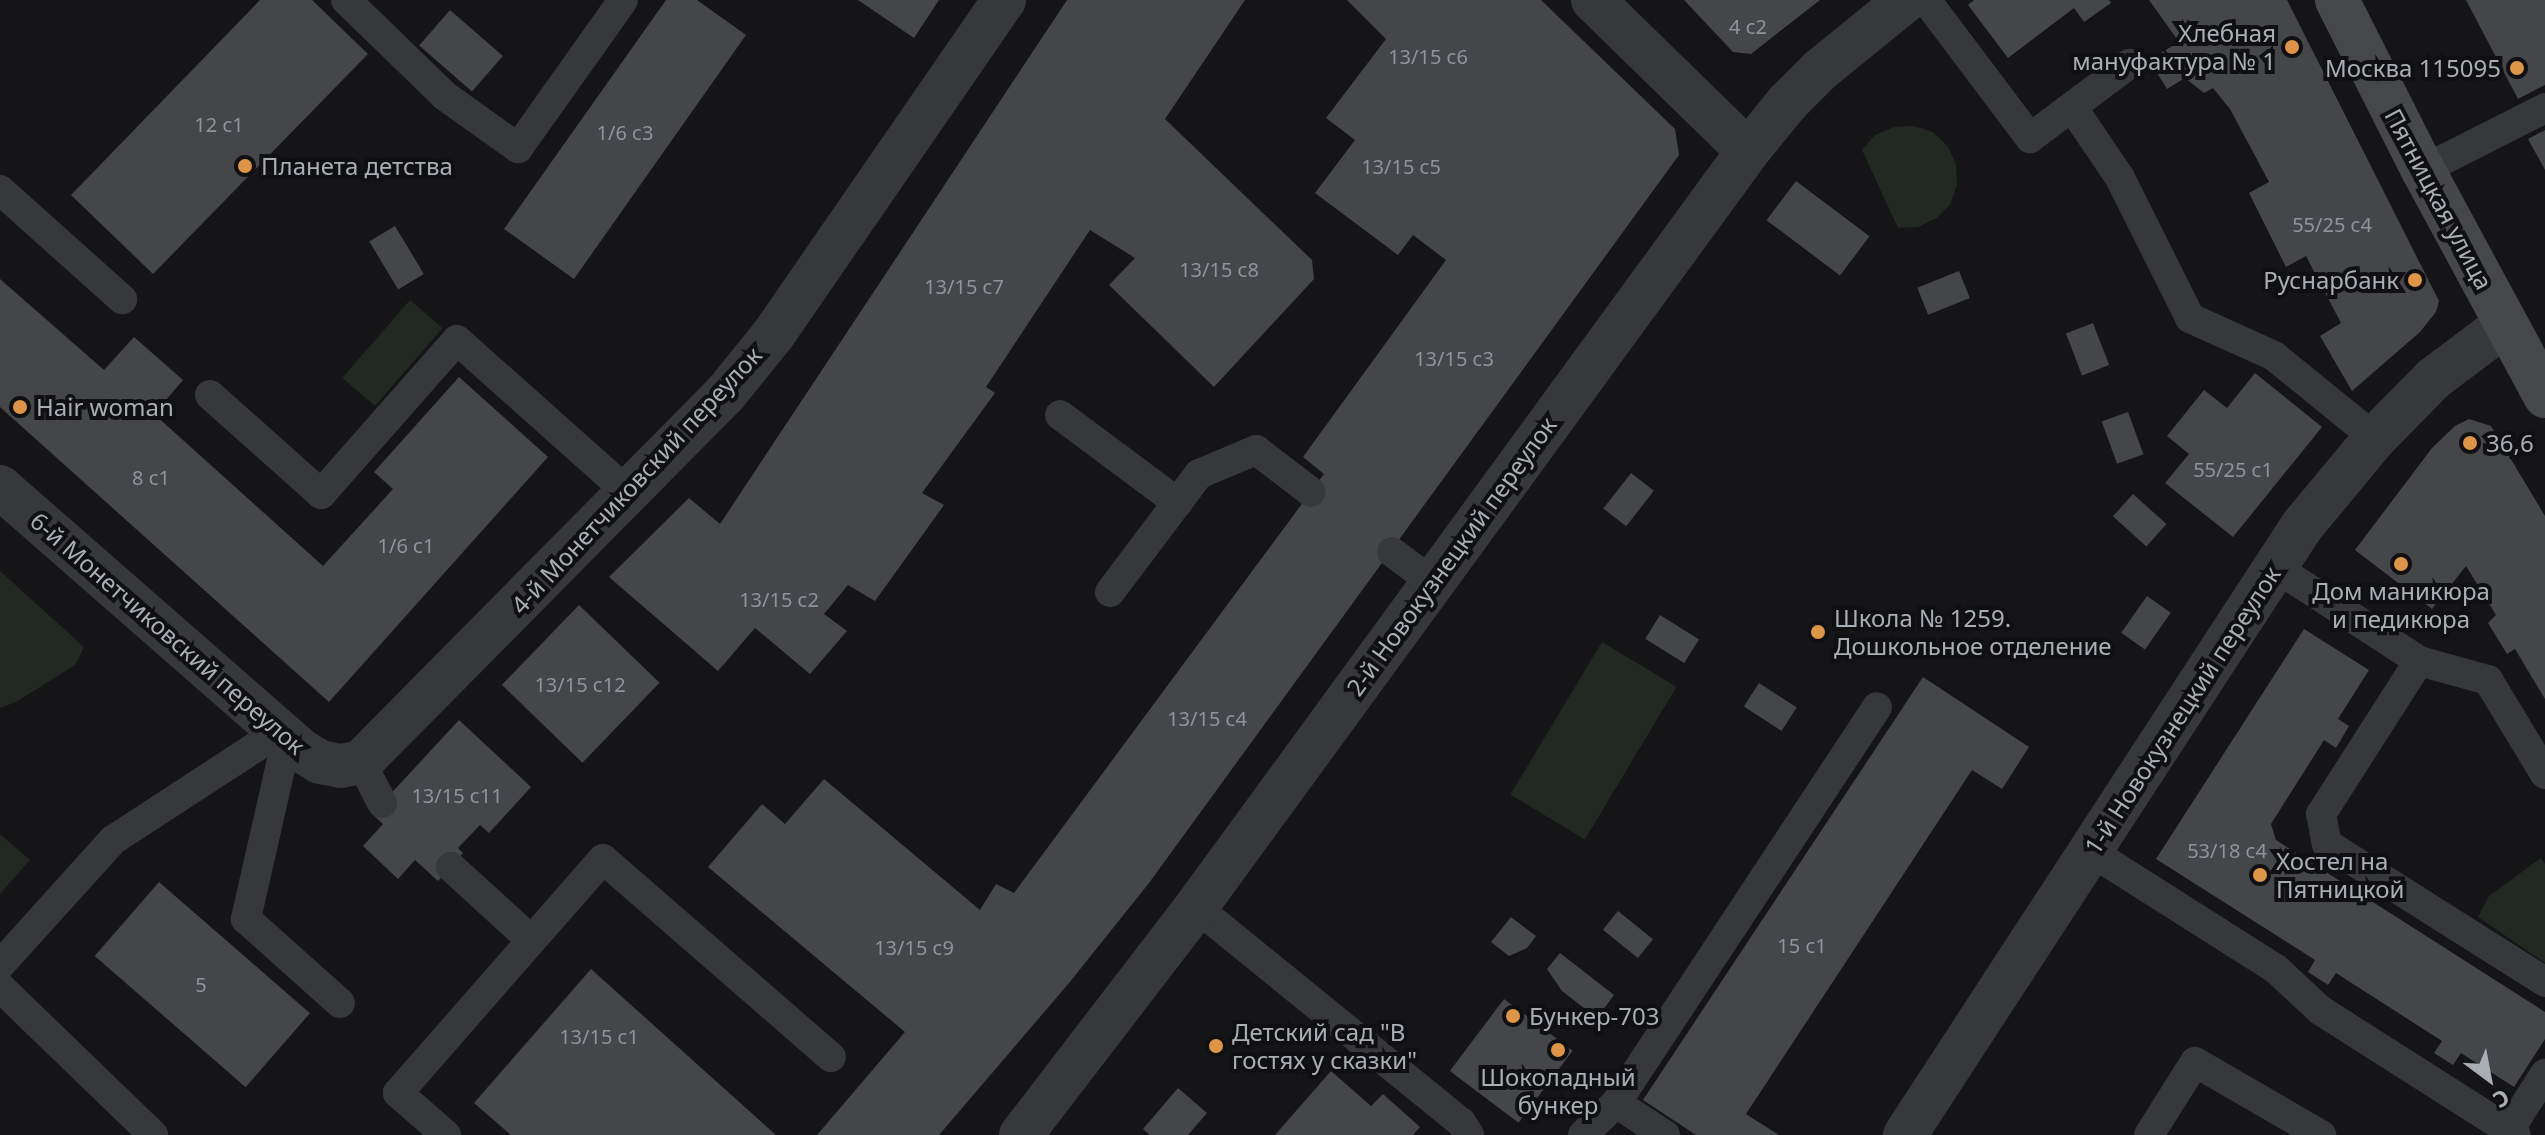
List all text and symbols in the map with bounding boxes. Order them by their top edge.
house number: 4 с2 [1729,14,1767,38]
place label: Хлебная мануфактура № 1 [2072,19,2276,75]
marker: Хлебная мануфактура № 1 [2283,38,2301,56]
house number: 13/15 с6 [1388,44,1468,68]
place label: Москва 115095 [2325,54,2501,82]
marker: Москва 115095 [2508,59,2526,77]
street label: Пятницкая улица [2379,104,2499,294]
house number: 12 с1 [194,112,244,136]
house number: 1/6 с3 [597,120,653,144]
place label: Планета детства [261,152,453,180]
house number: 13/15 с5 [1361,154,1441,178]
marker: Планета детства [236,157,254,175]
house number: 55/25 с4 [2292,212,2372,236]
house number: 13/15 с8 [1179,257,1259,281]
place label: Руснарбанк [2263,266,2399,294]
marker: Руснарбанк [2406,271,2424,289]
house number: 13/15 с7 [924,274,1004,298]
street label: 4-й Монетчиковский переулок [505,341,767,619]
house number: 13/15 с3 [1414,346,1494,370]
place label: Hair woman [36,393,174,421]
marker: Hair woman [11,398,29,416]
street label: 2-й Новокузнецкий переулок [1340,411,1562,701]
place label: 36,6 [2486,429,2534,457]
marker: 36,6 [2461,434,2479,452]
house number: 55/25 с1 [2193,457,2273,481]
house number: 8 с1 [132,465,170,489]
street label: 6-й Монетчиковский переулок [25,506,311,760]
house number: 1/6 с1 [378,533,434,557]
marker: Дом маникюра и педикюра [2392,555,2410,573]
street label: 1-й Новокузнецкий переулок [2078,561,2286,859]
place label: Дом маникюра и педикюра [2312,577,2490,633]
house number: 13/15 с2 [739,587,819,611]
place label: Школа № 1259. Дошкольное отделение [1834,604,2112,660]
marker: Школа № 1259. Дошкольное отделение [1809,623,1827,641]
house number: 13/15 с12 [534,672,626,696]
house number: 13/15 с4 [1167,706,1247,730]
house number: 13/15 с11 [411,783,503,807]
house number: 53/18 с4 [2187,838,2267,862]
place label: Хостел на Пятницкой [2276,847,2404,903]
marker: Хостел на Пятницкой [2251,866,2269,884]
house number: 15 с1 [1777,933,1827,957]
house number: 13/15 с9 [874,935,954,959]
house number: 5 [195,972,207,996]
place label: Бункер-703 [1529,1002,1659,1030]
marker: Бункер-703 [1504,1007,1522,1025]
place label: Детский сад "В гостях у сказки" [1232,1018,1417,1074]
house number: 13/15 с1 [559,1024,639,1048]
marker: Детский сад "В гостях у сказки" [1207,1037,1225,1055]
north arrow [2449,1039,2529,1119]
marker: Шоколадный бункер [1549,1041,1567,1059]
place label: Шоколадный бункер [1480,1063,1636,1119]
text: С [2488,1083,2516,1116]

